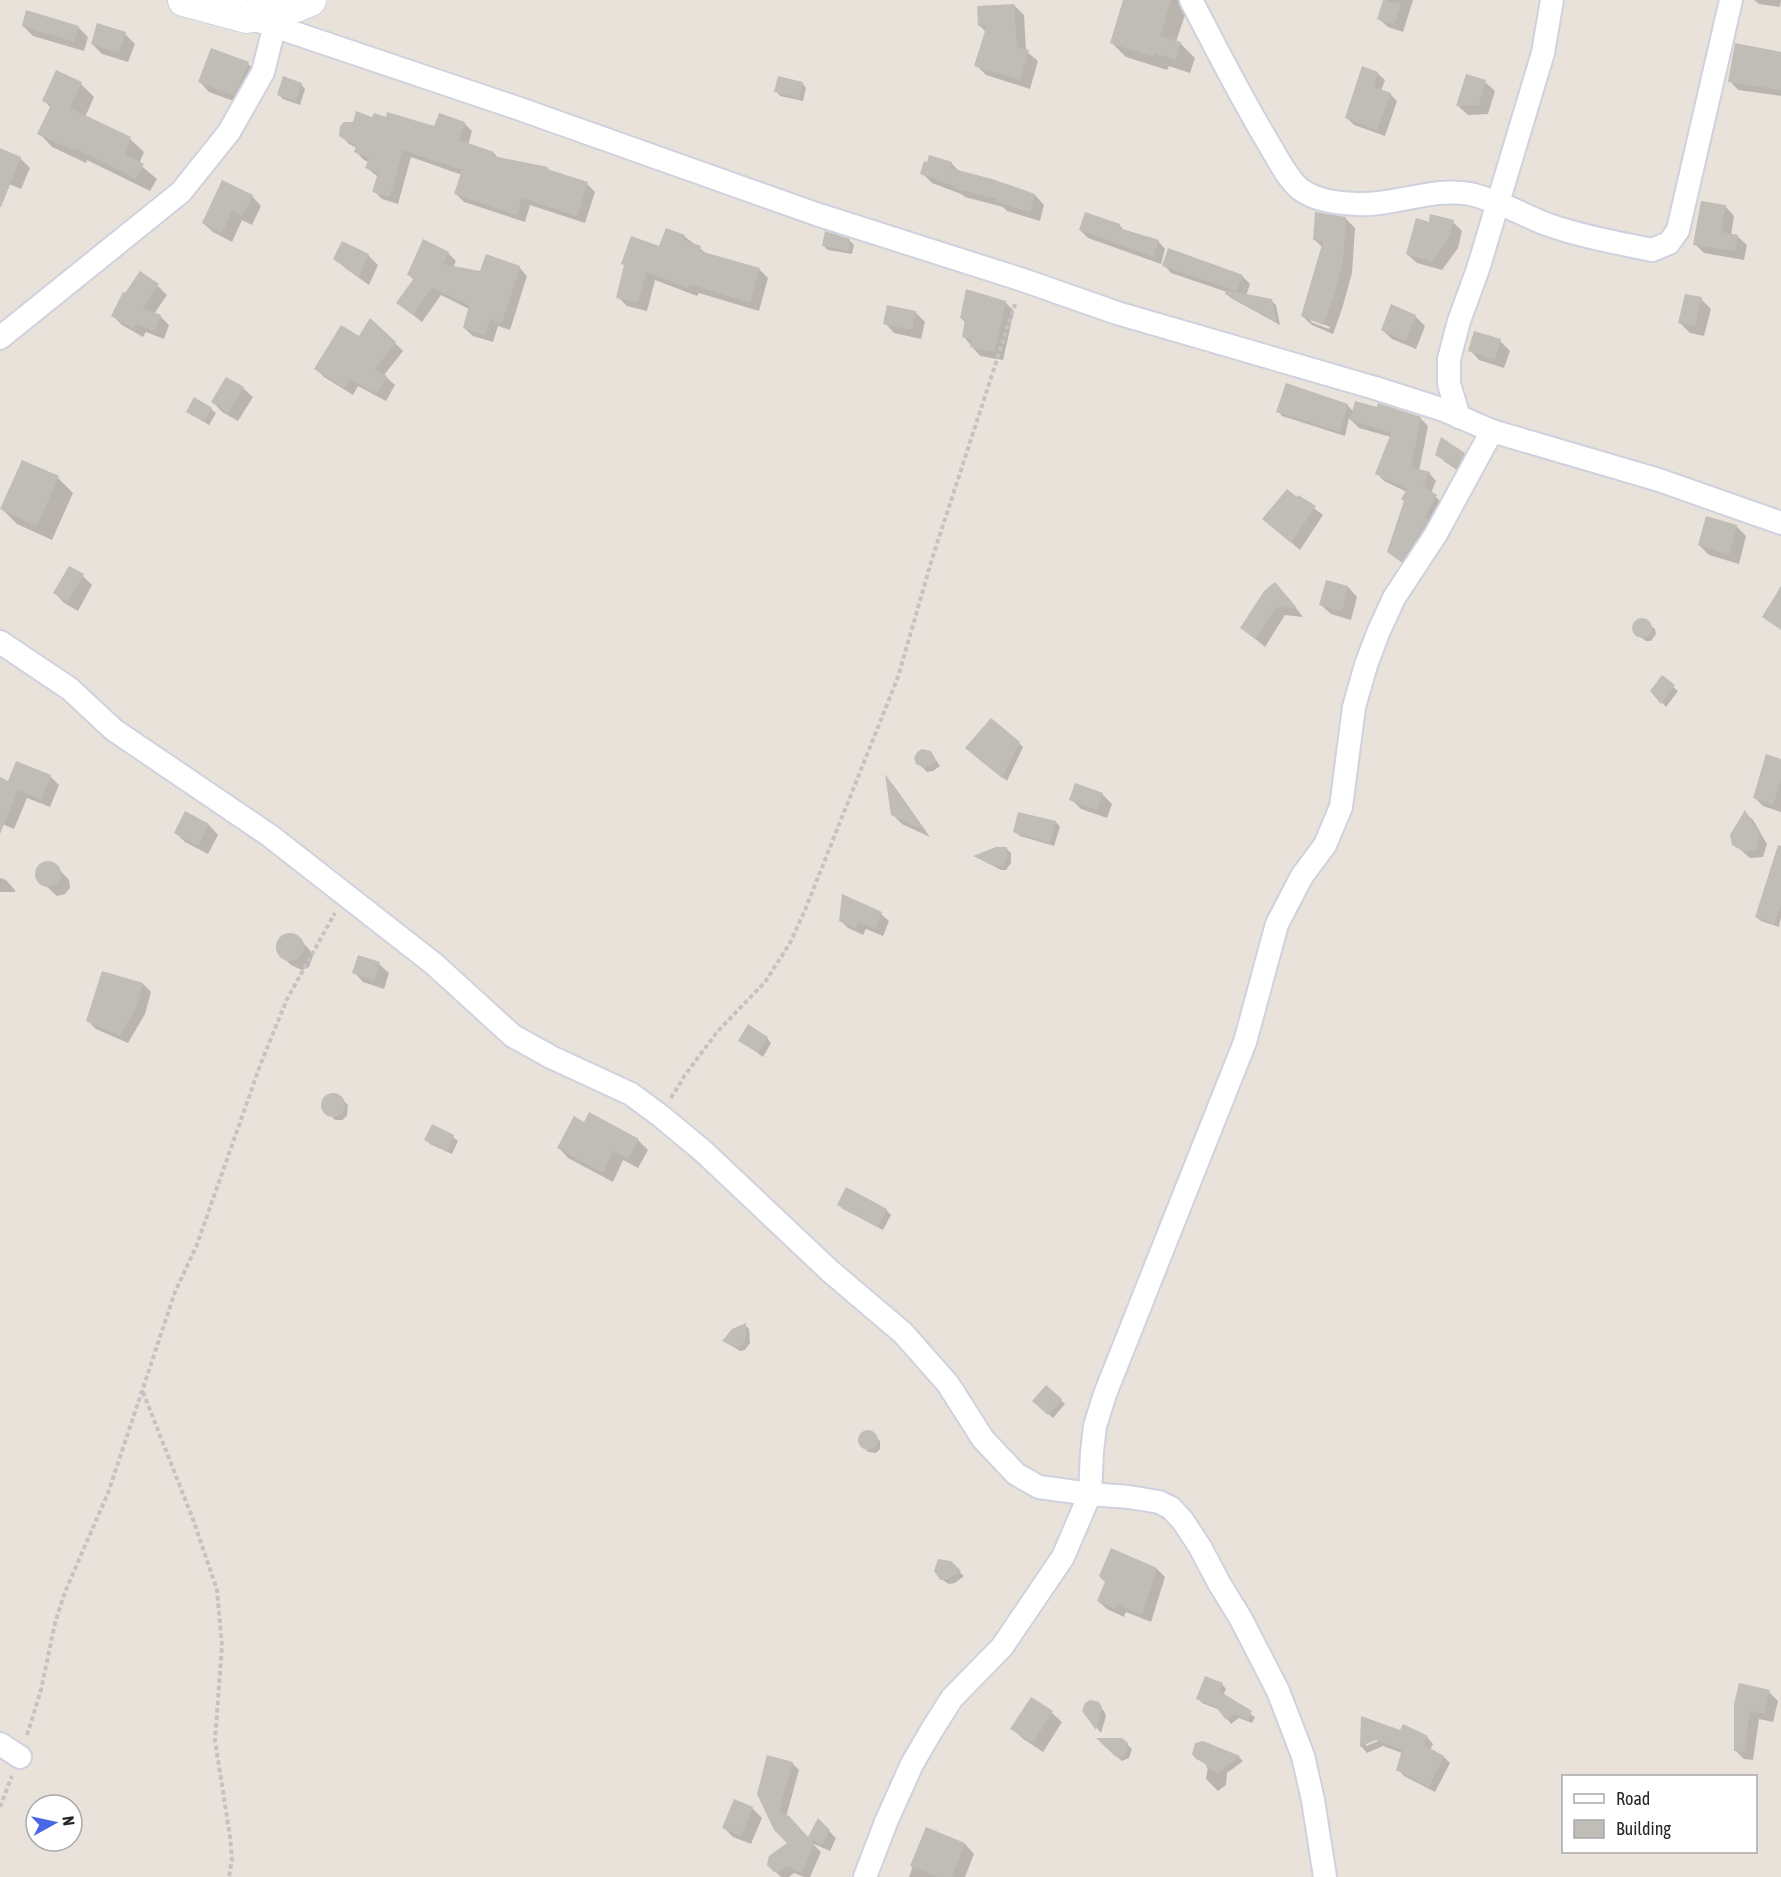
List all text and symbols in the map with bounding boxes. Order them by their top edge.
legend [1562,1775,1757,1853]
text: Road [1616,1788,1650,1809]
north arrow [24,1793,84,1853]
text: N [59,1815,78,1827]
text: Building [1616,1818,1671,1839]

